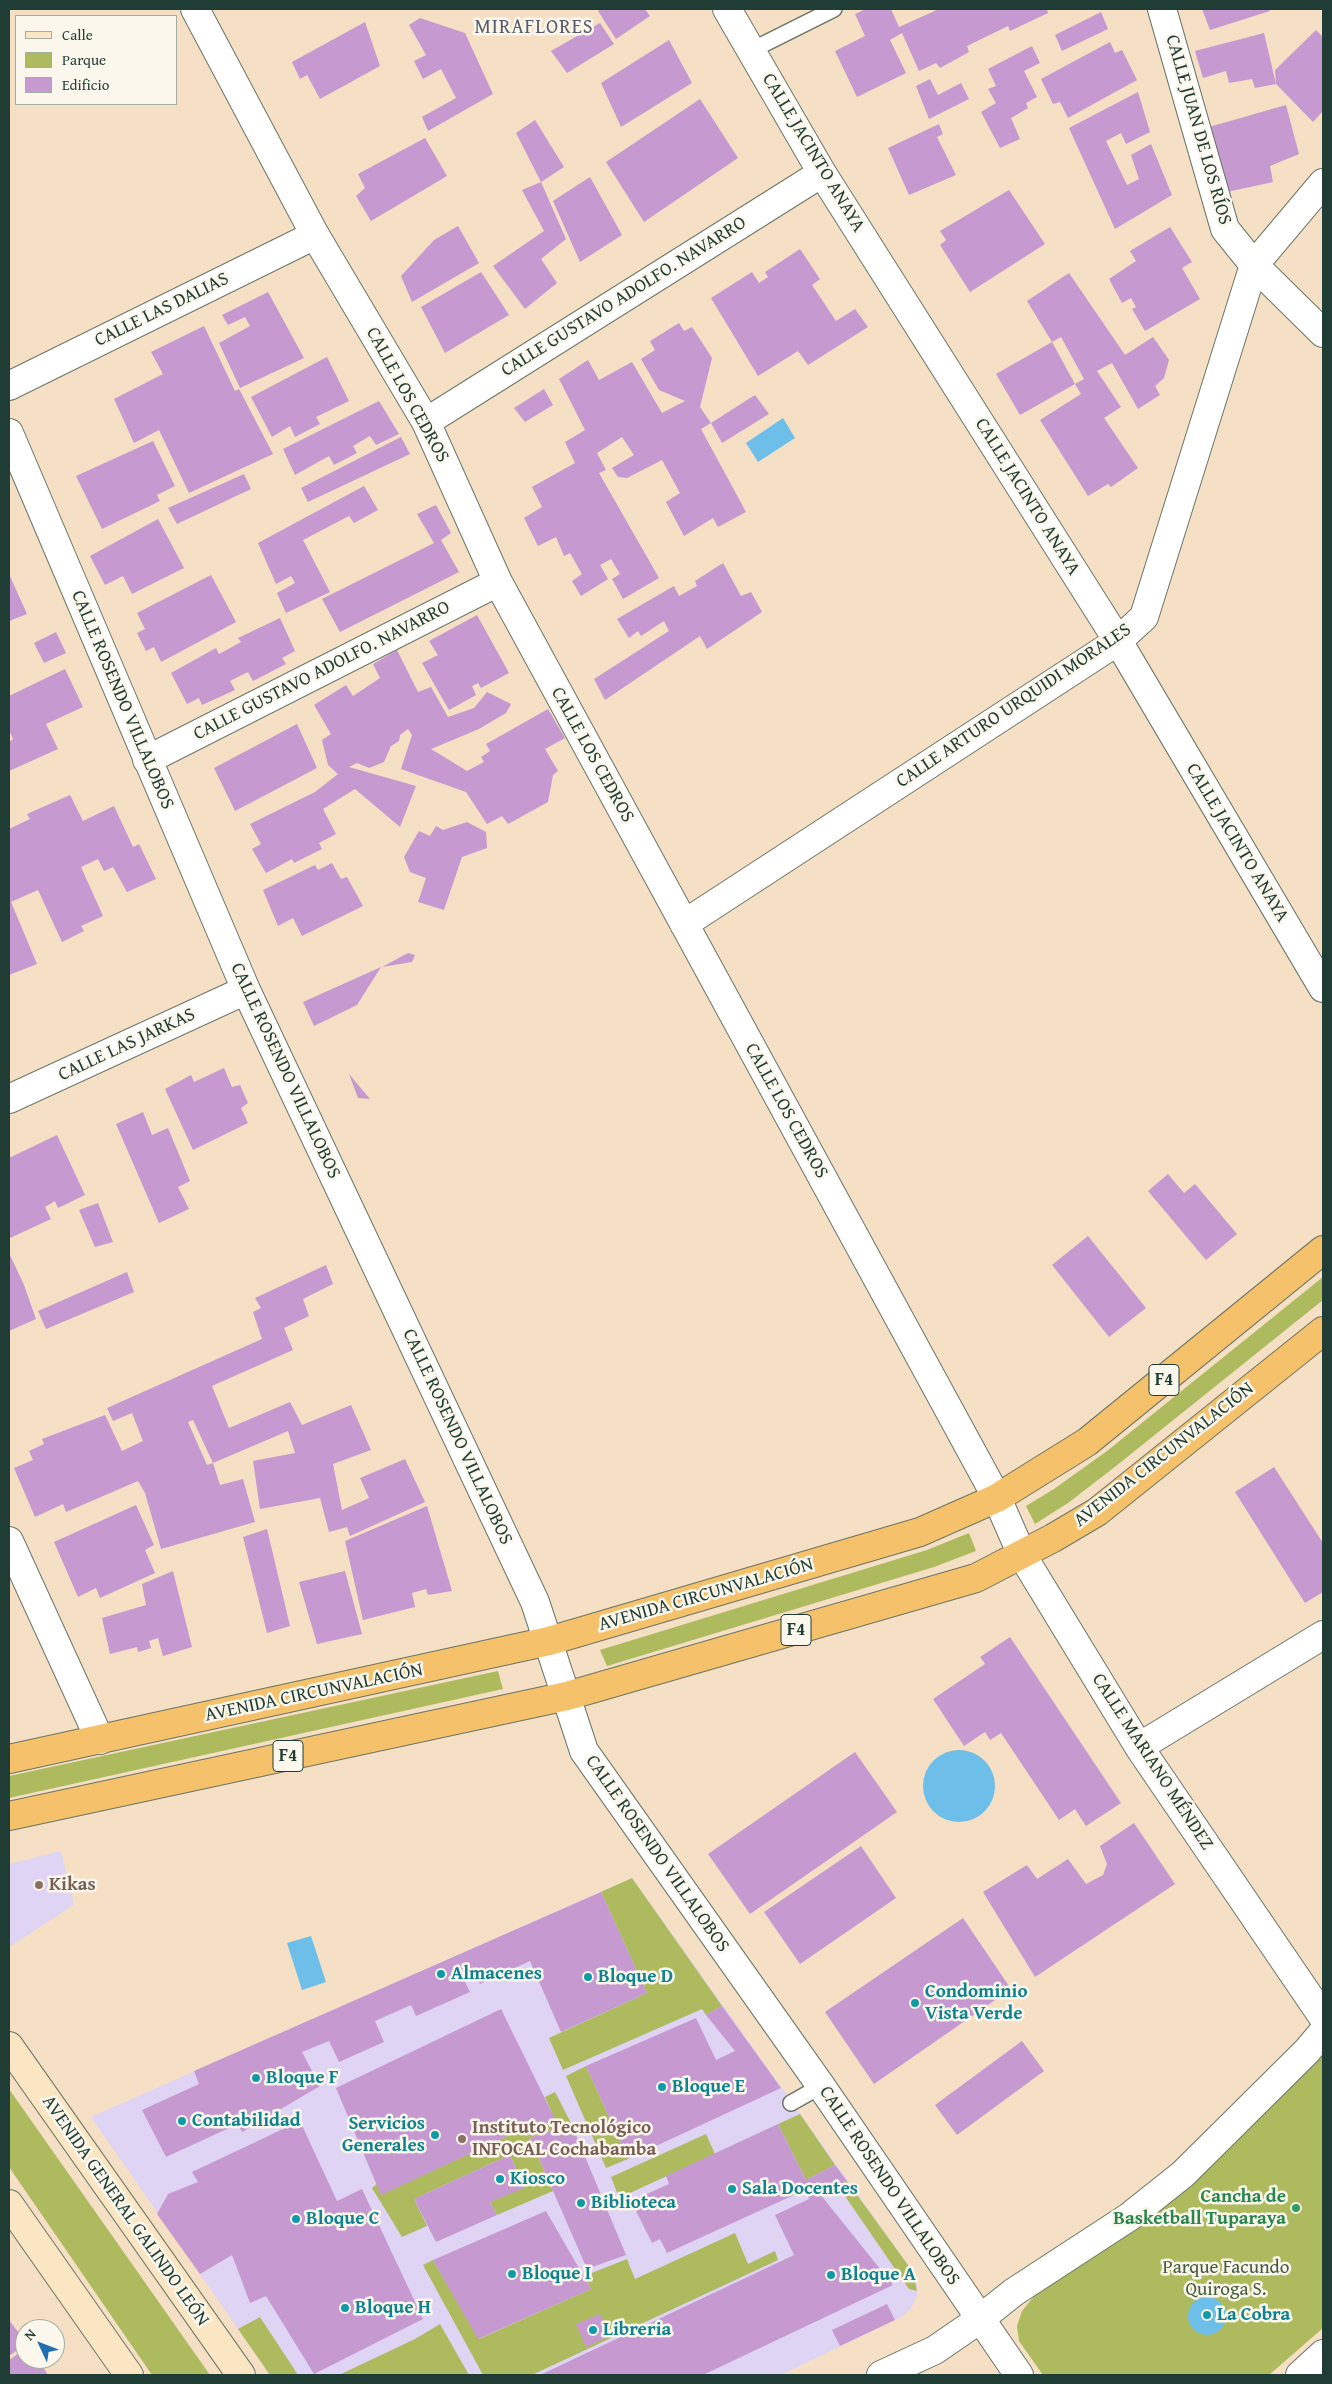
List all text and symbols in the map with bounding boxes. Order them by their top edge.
legend [15,15,178,105]
district label: MIRAFLORES [473,16,595,40]
text: Calle [62,24,93,45]
street label: CALLE JUAN DE LOS RÍOS [1160,32,1236,228]
text: Parque [62,49,106,70]
street label: CALLE JACINTO ANAYA [757,70,869,236]
text: Edificio [62,74,109,95]
street label: CALLE GUSTAVO ADOLFO. NAVARRO [497,212,751,382]
street label: CALLE LAS DALIAS [91,268,233,352]
street label: CALLE LOS CEDROS [360,323,454,467]
street label: CALLE JACINTO ANAYA [969,414,1085,580]
street label: CALLE ROSENDO VILLALOBOS [66,587,178,813]
street label: CALLE GUSTAVO ADOLFO. NAVARRO [190,596,454,746]
street label: CALLE ARTURO URQUIDI MORALES [892,619,1136,793]
street label: CALLE LOS CEDROS [545,683,639,827]
street label: CALLE JACINTO ANAYA [1181,760,1293,926]
street label: CALLE ROSENDO VILLALOBOS [225,960,345,1182]
street label: CALLE LAS JARKAS [55,1003,199,1087]
street label: CALLE LOS CEDROS [739,1039,833,1183]
street label: CALLE ROSENDO VILLALOBOS [397,1326,517,1548]
road number: F4 [1149,1364,1179,1396]
street label: AVENIDA CIRCUNVALACIÓN [1069,1378,1259,1532]
street label: AVENIDA CIRCUNVALACIÓN [596,1553,816,1637]
road number: F4 [781,1614,811,1646]
street label: AVENIDA CIRCUNVALACIÓN [203,1659,425,1727]
street label: CALLE MARIANO MÉNDEZ [1086,1669,1218,1855]
road number: F4 [273,1740,303,1772]
street label: CALLE ROSENDO VILLALOBOS [580,1751,734,1957]
place label: Kikas [49,1874,96,1896]
marker: Kikas [33,1879,45,1891]
place label: Almacenes [451,1963,542,1985]
place label: Bloque D [598,1966,673,1988]
marker: Almacenes [435,1968,447,1980]
marker: Bloque D [582,1971,594,1983]
place label: Condominio Vista Verde [925,1981,1027,2025]
marker: Condominio Vista Verde [909,1997,921,2009]
place label: Bloque F [266,2067,339,2089]
marker: Bloque F [250,2072,262,2084]
place label: Bloque E [672,2076,745,2098]
marker: Bloque E [656,2081,668,2093]
street label: CALLE ROSENDO VILLALOBOS [814,2082,964,2290]
street label: AVENIDA GENERAL GALINDO LEÓN [36,2091,214,2331]
place label: Contabilidad [192,2110,301,2132]
place label: Servicios Generales [342,2113,425,2157]
marker: Contabilidad [176,2115,188,2127]
place label: Instituto Tecnológico INFOCAL Cochabamba [472,2117,656,2161]
marker: Servicios Generales [429,2129,441,2141]
marker: Instituto Tecnológico INFOCAL Cochabamba [456,2133,468,2145]
place label: Kiosco [510,2168,565,2190]
marker: Kiosco [494,2173,506,2185]
place label: Sala Docentes [742,2178,858,2200]
marker: Sala Docentes [726,2183,738,2195]
place label: Cancha de Basketball Tuparaya [1113,2186,1286,2230]
place label: Biblioteca [591,2192,676,2214]
marker: Biblioteca [575,2197,587,2209]
marker: Cancha de Basketball Tuparaya [1290,2202,1302,2214]
place label: Bloque C [306,2208,380,2230]
marker: Bloque C [290,2213,302,2225]
park label: Parque Facundo Quiroga S. [1163,2257,1289,2301]
place label: Bloque I [522,2263,591,2285]
place label: Bloque A [841,2264,916,2286]
marker: Bloque I [506,2268,518,2280]
marker: Bloque A [825,2269,837,2281]
place label: Bloque H [355,2297,431,2319]
marker: Bloque H [339,2302,351,2314]
place label: La Cobra [1217,2304,1290,2326]
marker: La Cobra [1201,2309,1213,2321]
north arrow [15,2319,65,2369]
place label: Libreria [603,2319,671,2341]
text: N [19,2324,40,2345]
marker: Libreria [587,2324,599,2336]

